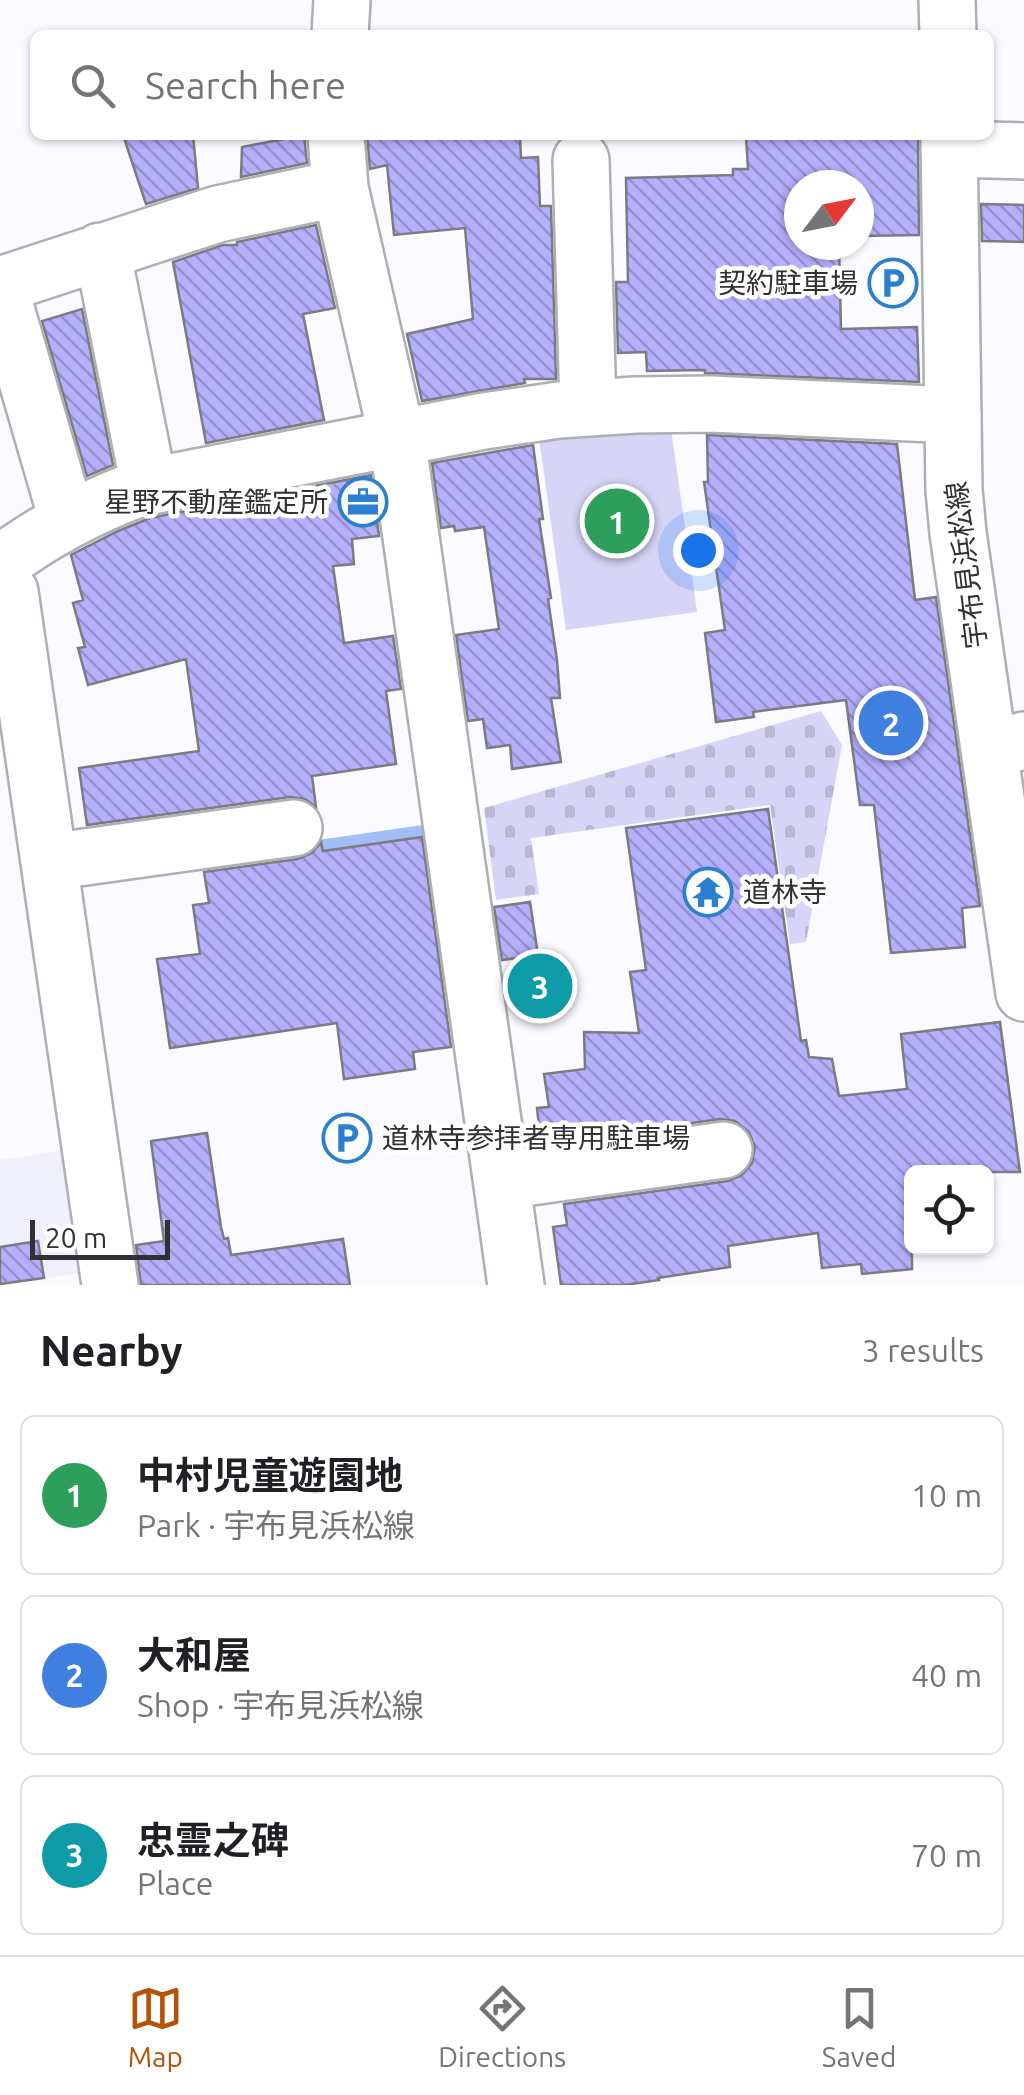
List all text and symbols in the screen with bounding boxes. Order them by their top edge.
search box [30,30,994,140]
icon: search [65,58,120,113]
text: Search here [145,64,346,106]
north arrow [784,170,874,260]
parking icon: 契約駐車場 [867,257,919,309]
place label: 契約駐車場 [718,267,858,298]
office icon: 星野不動産鑑定所 [337,476,389,528]
street label: 宇布見浜松線 [940,480,991,650]
pin: 1 [584,484,650,558]
place label: 星野不動産鑑定所 [104,486,328,517]
your location [673,525,724,576]
pin: 2 [858,686,924,760]
temple icon: 道林寺 [682,866,734,918]
place label: 道林寺 [743,876,827,907]
pin: 3 [508,948,572,1024]
parking icon: 道林寺参拝者専用駐車場 [321,1112,373,1164]
place label: 道林寺参拝者専用駐車場 [382,1122,690,1153]
map controls [904,1165,994,1255]
button: locate [904,1165,994,1255]
scale bar [30,1215,170,1260]
text: 20 m [45,1222,107,1253]
text: Nearby [40,1327,183,1374]
text: 3 results [862,1332,984,1368]
text: 中村児童遊園地 [137,1454,403,1496]
text: 1 [65,1477,84,1513]
text: 10 m [911,1477,982,1513]
text: Park · 宇布見浜松線 [137,1507,415,1543]
text: 大和屋 [137,1634,251,1676]
text: 2 [65,1657,84,1693]
text: 40 m [911,1657,982,1693]
text: Shop · 宇布見浜松線 [137,1687,424,1723]
text: 忠霊之碑 [137,1819,289,1861]
text: 3 [65,1837,84,1873]
text: 70 m [911,1837,982,1873]
text: Place [137,1865,213,1901]
tab: Map [128,1981,183,2072]
tab: Directions [438,1981,566,2072]
tab: Saved [822,1981,896,2072]

